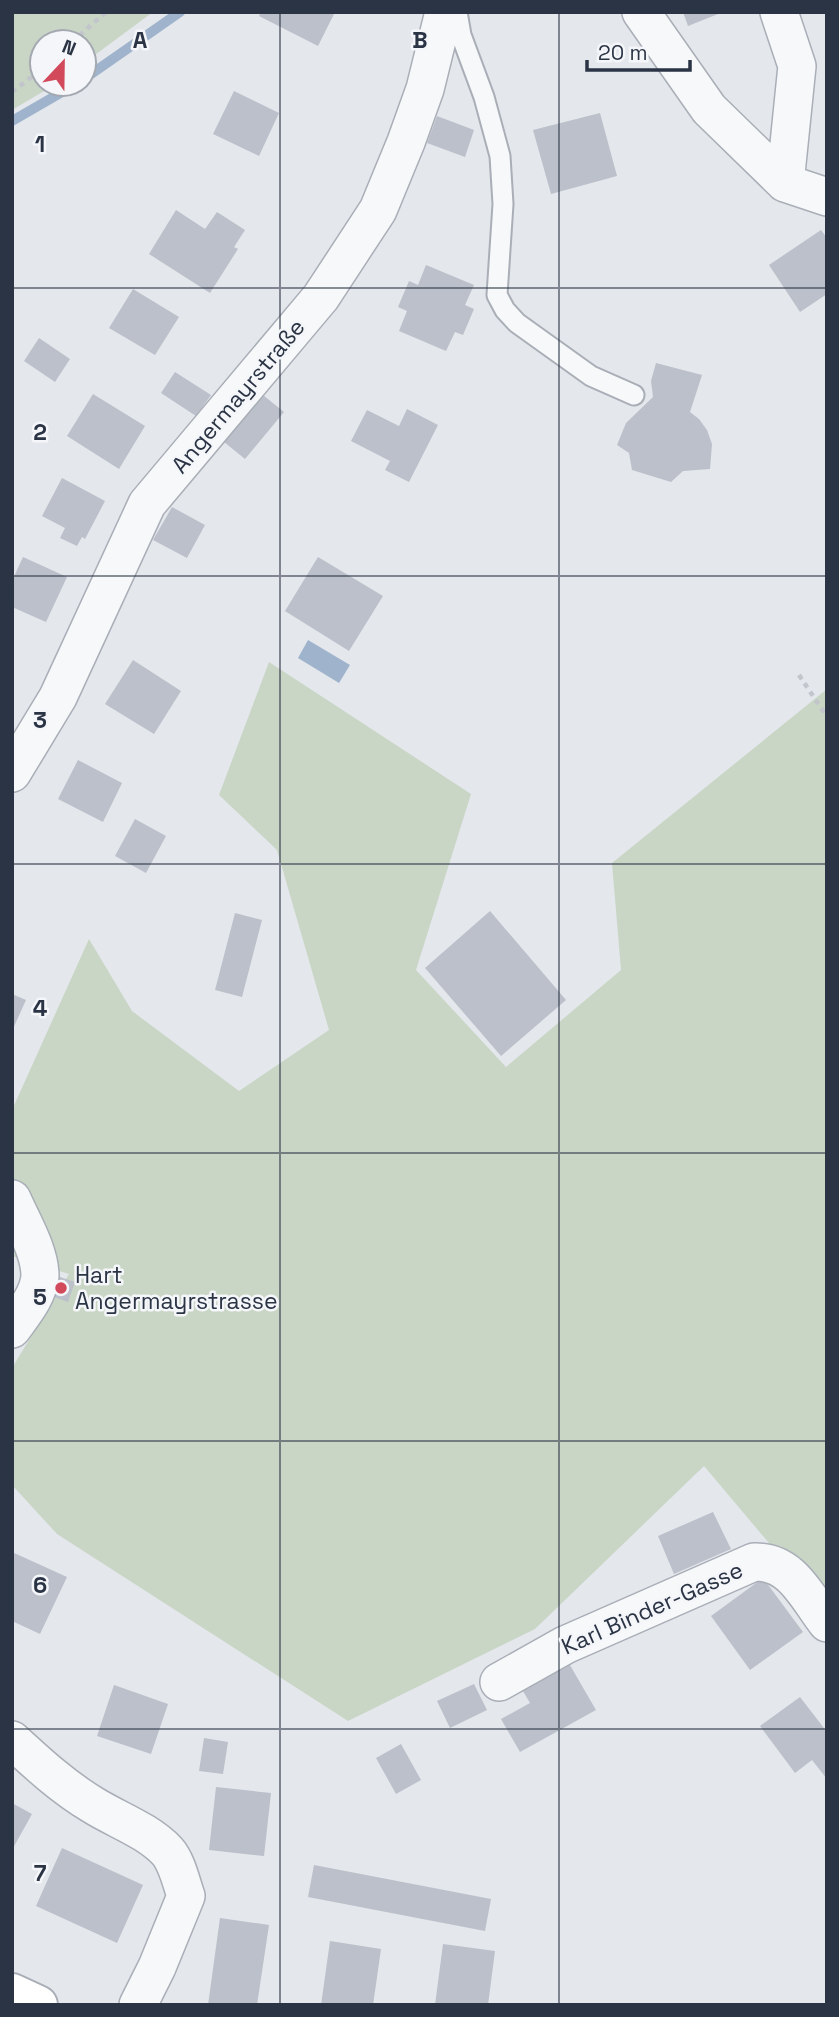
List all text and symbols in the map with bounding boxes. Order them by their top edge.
text: A [133,25,148,55]
text: B [412,25,428,55]
north arrow [28,28,98,98]
scale bar [587,28,690,72]
text: N [59,34,80,62]
text: 20 m [598,39,648,66]
text: 1 [35,129,45,159]
street label: Angermayrstraße [165,312,311,480]
text: 2 [33,417,47,447]
text: 3 [33,705,47,735]
text: 4 [33,993,48,1023]
place label: Hart Angermayrstrasse [75,1260,278,1316]
marker: Hart Angermayrstrasse [53,1280,69,1296]
text: 5 [33,1282,47,1312]
street label: Karl Binder-Gasse [557,1555,747,1661]
text: 6 [33,1570,47,1600]
text: 7 [34,1858,47,1888]

